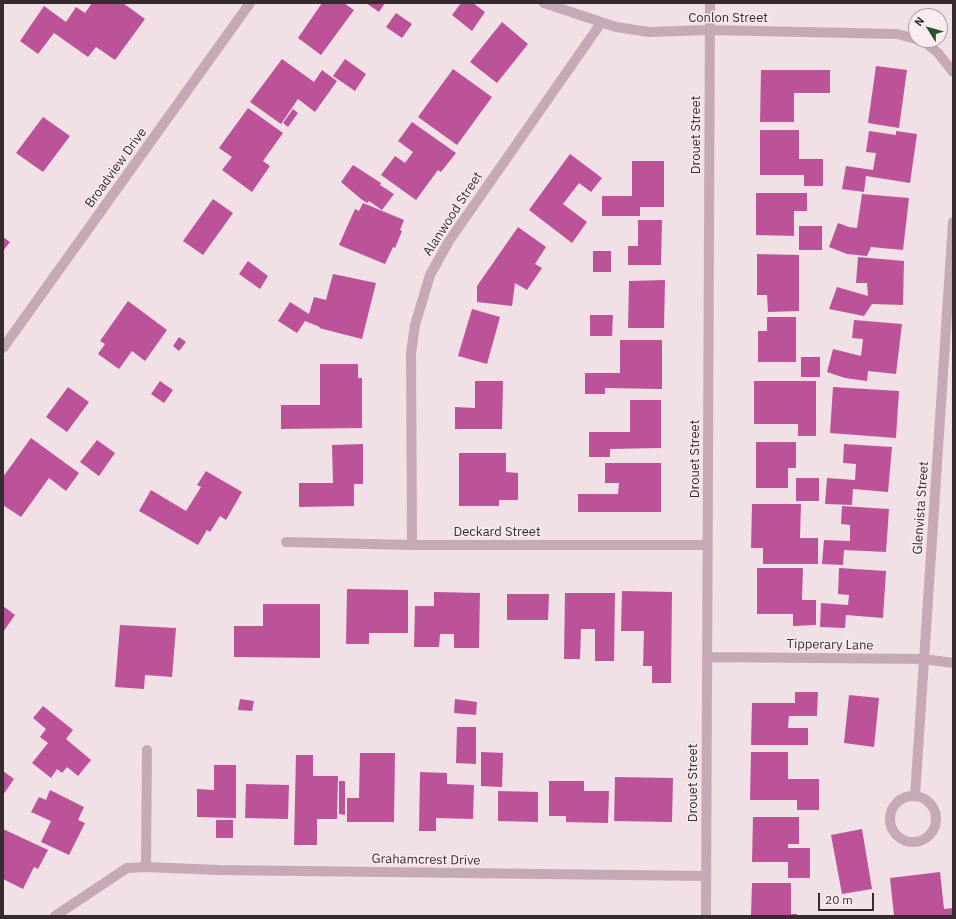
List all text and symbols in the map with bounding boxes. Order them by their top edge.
north arrow [908,8,948,48]
street label: Conlon Street [688,10,768,26]
text: N [911,14,927,29]
street label: Drouet Street [688,96,704,174]
street label: Broadview Drive [82,125,150,211]
street label: Alanwood Street [420,169,486,259]
street label: Drouet Street [687,420,703,498]
street label: Glenvista Street [910,461,932,555]
street label: Deckard Street [453,524,541,540]
street label: Tipperary Lane [786,636,874,654]
street label: Drouet Street [685,744,701,822]
street label: Grahamcrest Drive [371,851,481,869]
scale bar [820,885,876,911]
text: 20 m [825,892,853,907]

